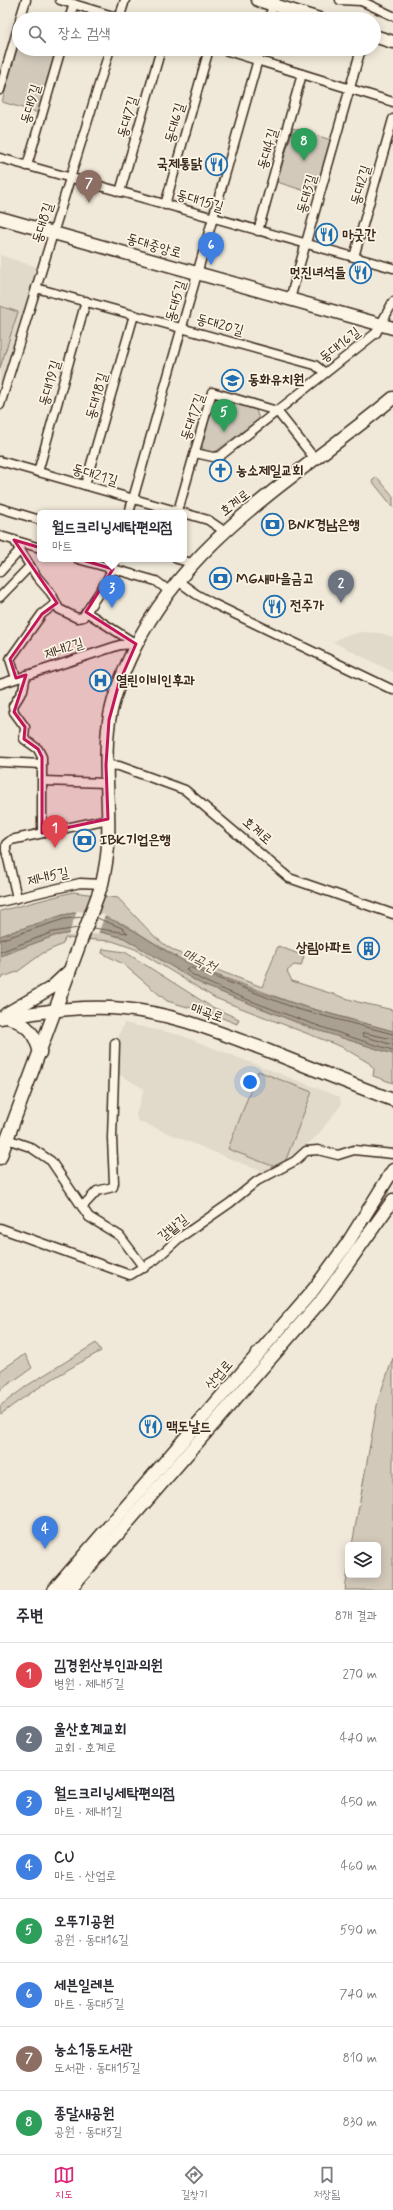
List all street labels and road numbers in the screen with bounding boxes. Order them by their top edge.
street label: 동대9길 [17,81,45,126]
street label: 동대7길 [114,93,143,140]
street label: 동대6길 [161,100,189,145]
street label: 동대4길 [254,126,283,172]
street label: 동대2길 [347,162,375,207]
street label: 동대3길 [293,172,321,216]
street label: 동대15길 [174,186,226,217]
street label: 동대8길 [28,200,58,246]
street label: 동대중앙로 [124,230,184,262]
street label: 동대5길 [162,278,191,324]
street label: 동대20길 [194,310,246,340]
street label: 동대16길 [316,323,365,367]
street label: 동대19길 [35,357,65,408]
street label: 동대18길 [82,370,112,422]
street label: 동대17길 [177,390,210,443]
street label: 동대21길 [70,460,121,490]
street label: 호계로 [216,486,254,520]
street label: 제내2길 [42,634,87,664]
street label: 호계로 [238,813,276,849]
street label: 제내5길 [25,863,71,891]
street label: 매곡로 [188,999,226,1027]
street label: 갈밭길 [154,1210,192,1246]
street label: 산업로 [201,1356,237,1394]

